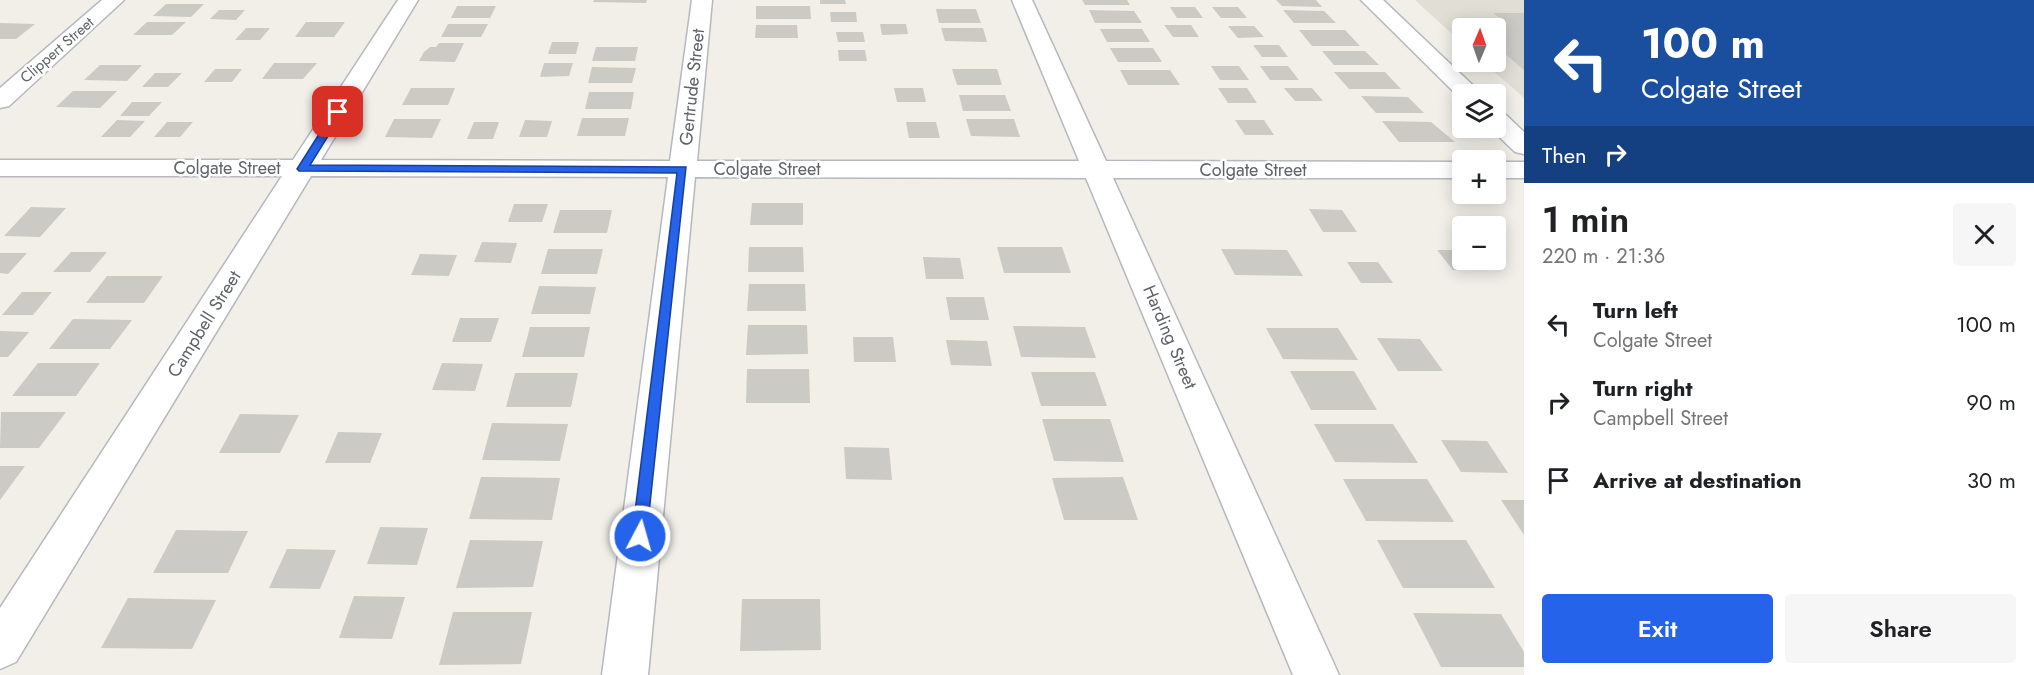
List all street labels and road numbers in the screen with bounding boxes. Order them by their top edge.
street label: Clippert Street [15,11,99,88]
street label: Gertrude Street [673,27,711,147]
street label: Colgate Street [173,155,281,181]
street label: Colgate Street [713,156,821,182]
street label: Colgate Street [1199,157,1307,183]
street label: Campbell Street [161,265,248,382]
street label: Harding Street [1136,281,1204,394]

